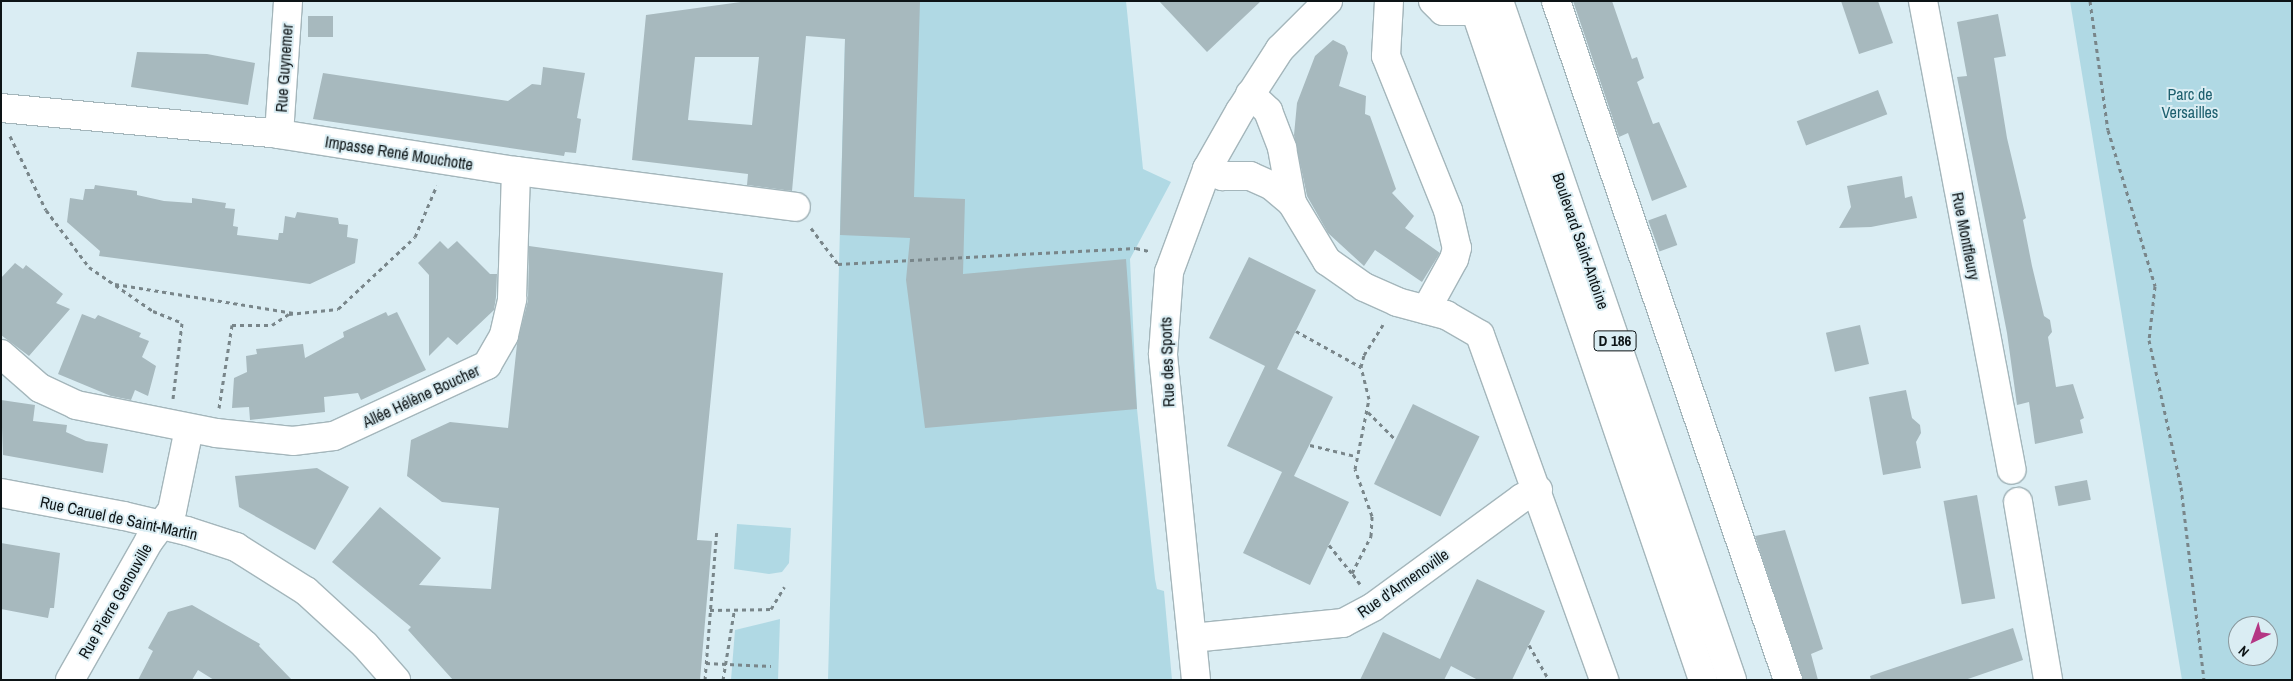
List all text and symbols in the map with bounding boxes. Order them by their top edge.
street label: Rue Guynemer [271,23,297,113]
park label: Parc de Versailles [2162,84,2218,122]
street label: Impasse René Mouchotte [324,132,474,174]
street label: Boulevard Saint-Antoine [1549,170,1613,312]
street label: Rue Montfleury [1948,191,1984,281]
street label: Rue des Sports [1156,316,1178,408]
road number: D 186 [1592,328,1638,354]
street label: Allée Hélène Boucher [359,360,483,432]
street label: Rue Caruel de Saint-Martin [39,492,199,544]
street label: Rue Pierre Genouville [74,540,156,662]
street label: Rue d'Armenoville [1354,545,1452,621]
north arrow [2228,616,2278,666]
text: N [2235,642,2253,661]

